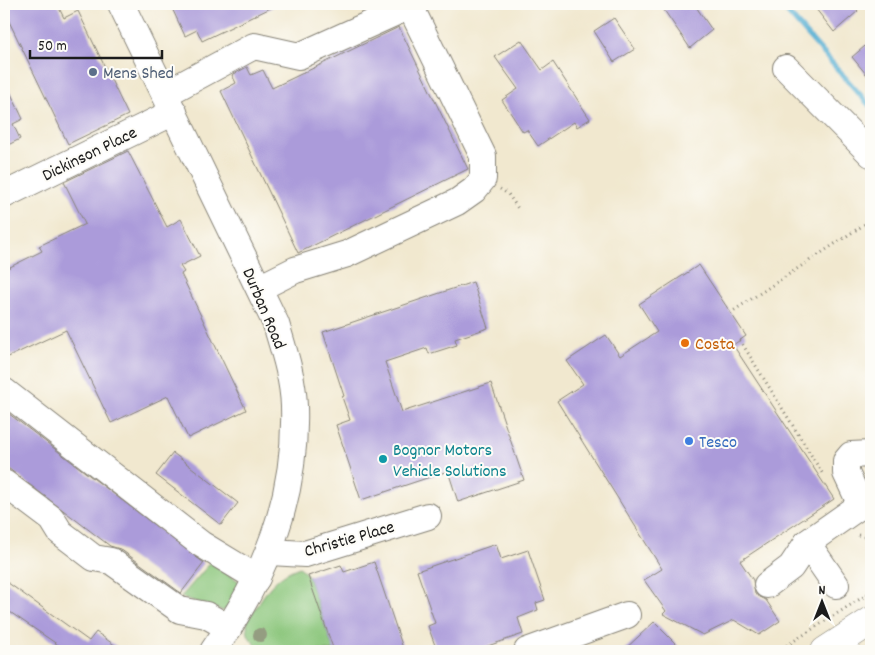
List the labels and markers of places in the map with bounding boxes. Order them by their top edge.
place label: Mens Shed [103,62,174,87]
marker: Mens Shed [87,66,99,78]
place label: Costa [695,333,735,358]
marker: Costa [679,337,691,349]
place label: Tesco [699,431,737,456]
marker: Tesco [683,435,695,447]
place label: Bognor Motors Vehicle Solutions [393,439,507,485]
marker: Bognor Motors Vehicle Solutions [377,453,389,465]

